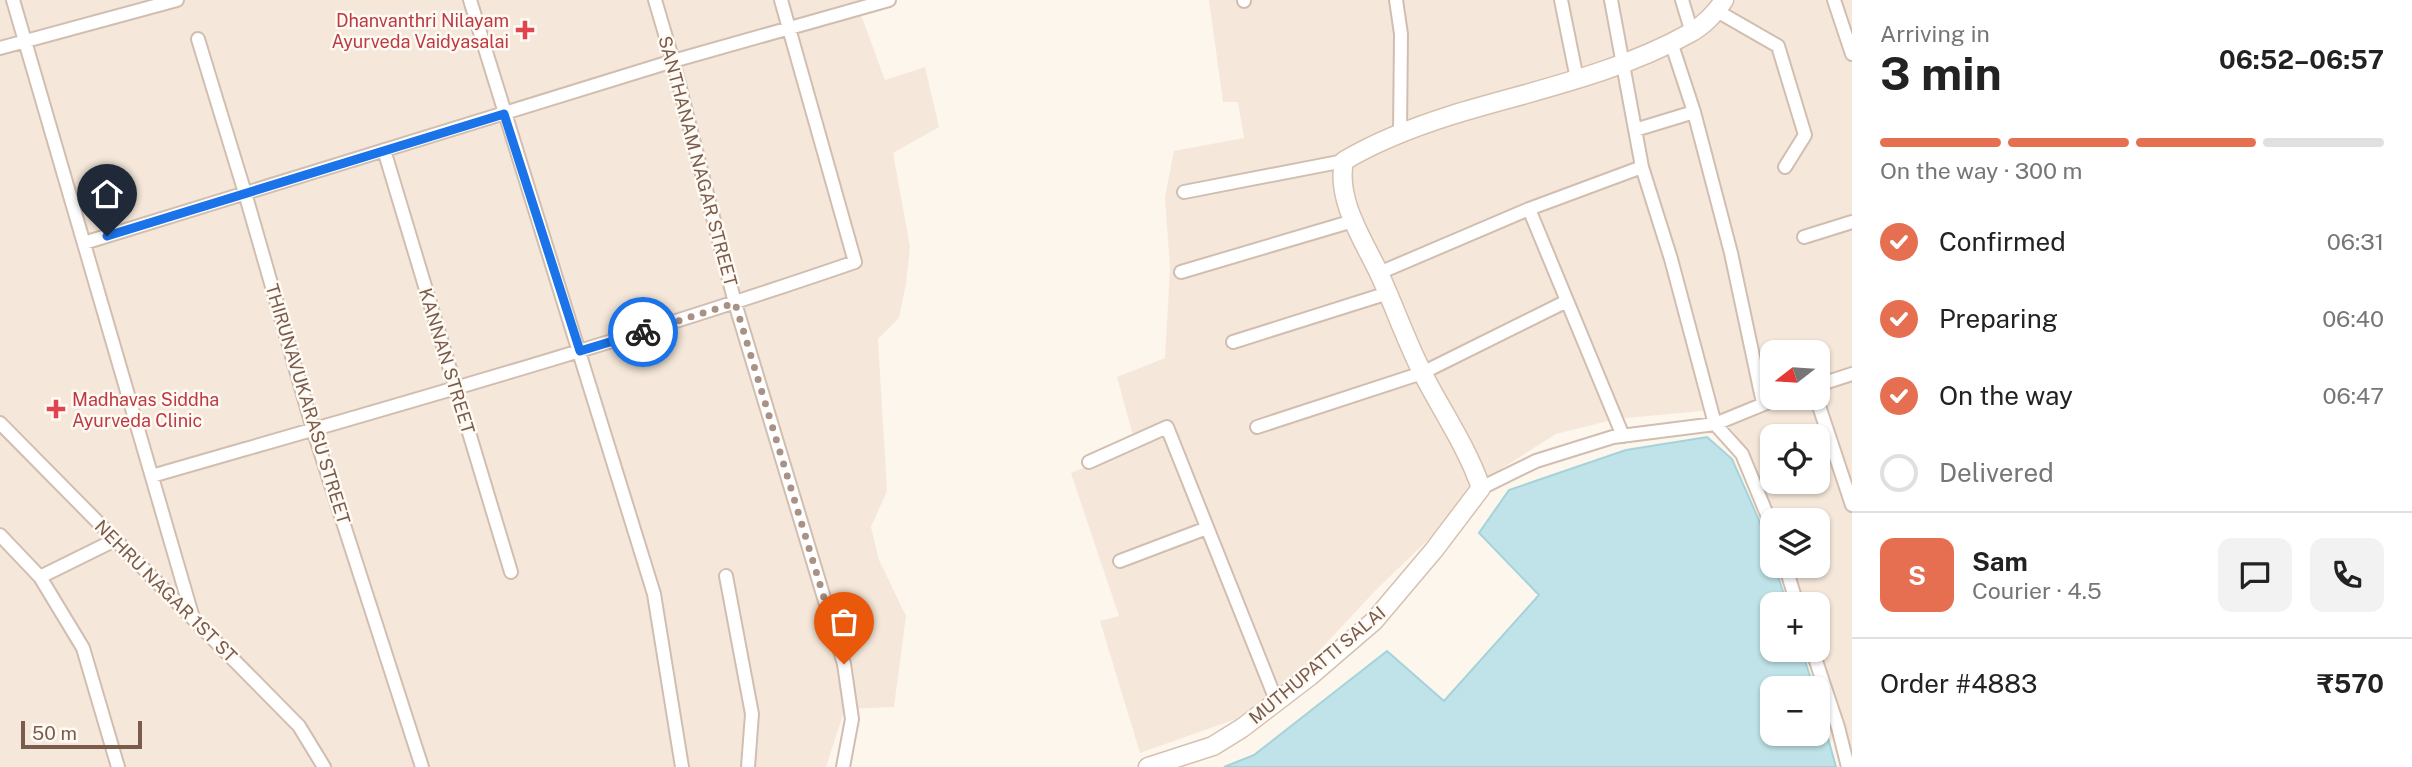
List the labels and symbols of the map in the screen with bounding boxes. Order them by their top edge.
place label: Dhanvanthri Nilayam Ayurveda Vaidyasalai [331,10,509,52]
marker: Dhanvanthri Nilayam Ayurveda Vaidyasalai [515,20,535,40]
street label: SANTHANAM NAGAR STREET [654,33,742,289]
pin [77,164,137,236]
street label: THIRUNAVUKARASU STREET [261,281,355,527]
street label: KANNAN STREET [415,286,479,437]
courier [608,297,678,367]
north arrow [1760,340,1830,410]
place label: Madhavas Siddha Ayurveda Clinic [72,389,219,431]
marker: Madhavas Siddha Ayurveda Clinic [46,399,66,419]
street label: NEHRU NAGAR 1ST ST [91,516,242,667]
pin [814,592,874,664]
street label: MUTHUPATTI SALAI [1245,602,1389,728]
scale bar [21,718,142,750]

